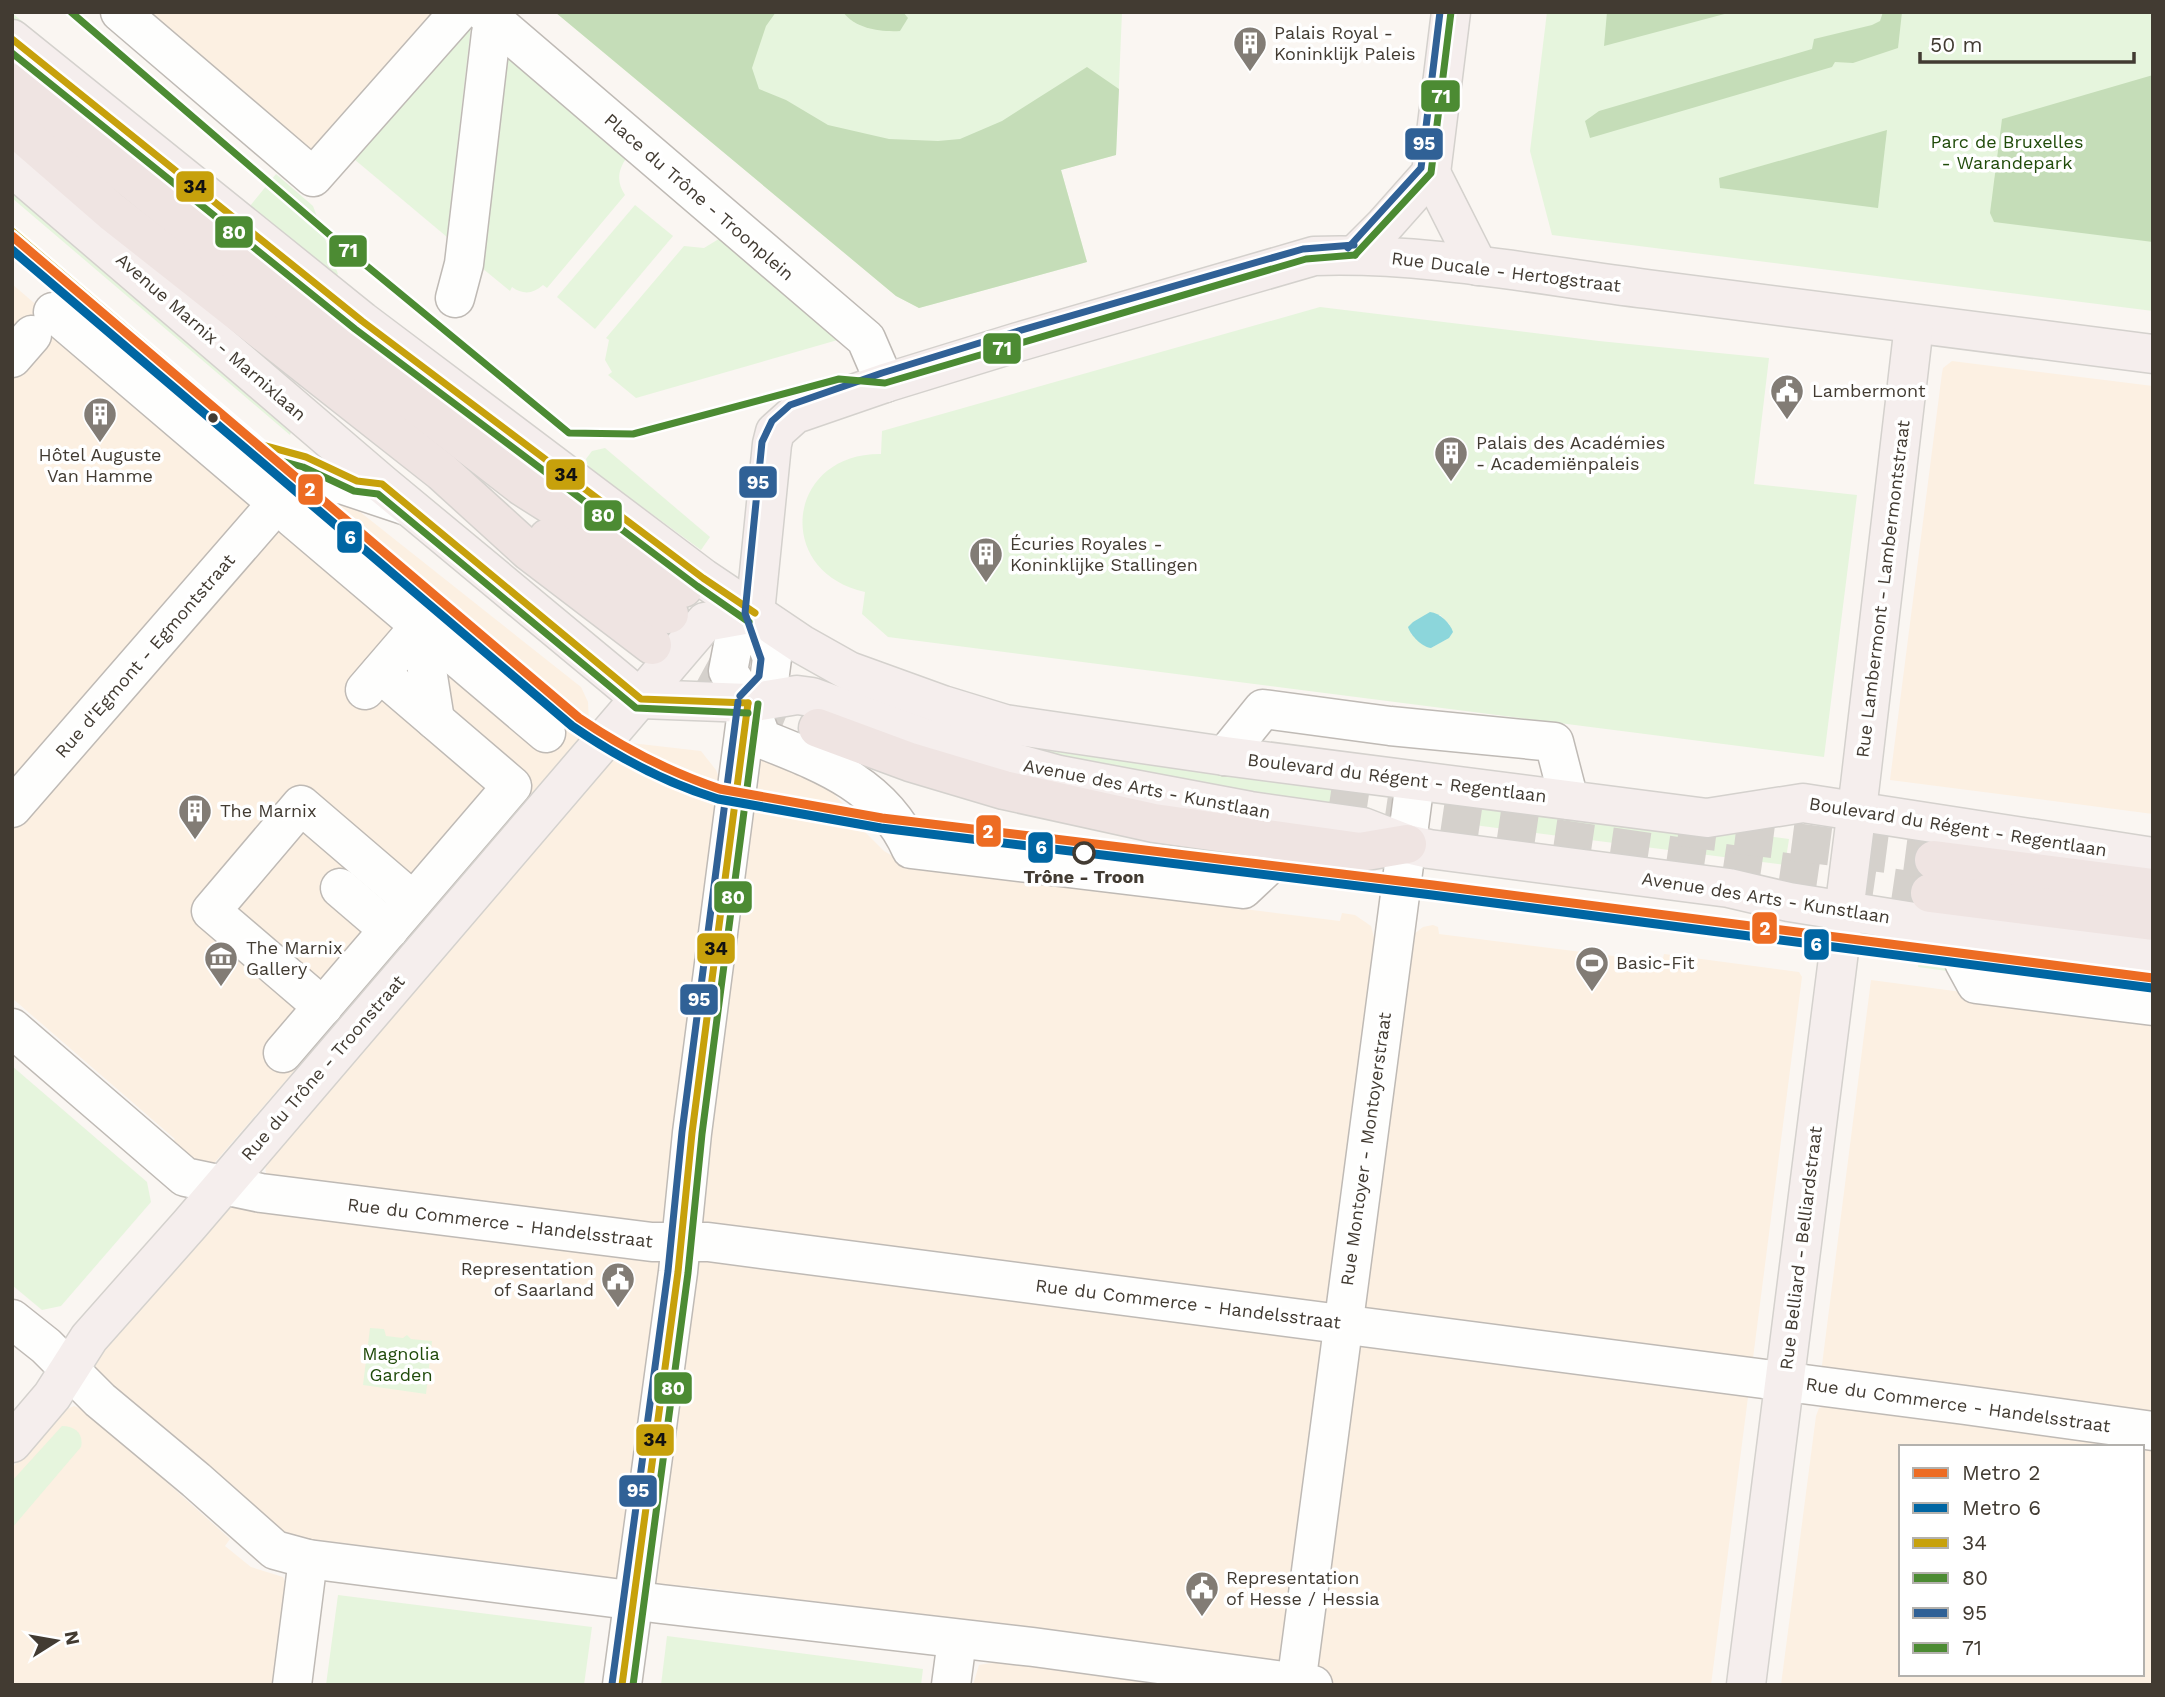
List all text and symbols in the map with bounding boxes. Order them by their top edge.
scale bar [1920,21,2134,65]
place label: Palais Royal - Koninklijk Paleis [1274,22,1416,64]
building icon: Palais Royal - Koninklijk Paleis [1231,24,1269,73]
text: 50 m [1930,32,1982,57]
line badge: 71 [1420,79,1461,113]
text: 71 [1431,85,1451,108]
street label: Place du Trône - Troonplein [600,109,798,285]
line badge: 95 [1404,127,1444,161]
park label: Parc de Bruxelles - Warandepark [1931,131,2083,173]
text: 95 [1413,132,1435,155]
line badge: 34 [175,170,215,203]
text: 34 [183,175,207,198]
line badge: 80 [214,215,254,249]
text: 80 [222,221,246,244]
line badge: 71 [328,234,368,268]
text: 71 [338,239,358,262]
street label: Rue Ducale - Hertogstraat [1390,247,1622,296]
street label: Avenue Marnix - Marnixlaan [112,248,311,425]
line badge: 71 [982,332,1022,365]
text: 71 [992,337,1012,360]
public building icon: Lambermont [1768,372,1806,421]
place label: Lambermont [1812,380,1926,401]
building icon: Hôtel Auguste Van Hamme [81,395,119,444]
unlabelled marker [206,411,220,425]
street label: Rue Lambermont - Lambermontstraat [1851,419,1914,759]
place label: Palais des Académies - Academiënpaleis [1476,432,1665,474]
building icon: Palais des Académies - Academiënpaleis [1432,434,1470,483]
place label: Hôtel Auguste Van Hamme [39,444,161,486]
line badge: 34 [545,458,586,491]
text: 34 [554,463,578,486]
line badge: 95 [738,465,778,499]
text: 95 [747,471,769,494]
line badge: 2 [297,473,324,506]
text: 2 [304,478,316,501]
line badge: 80 [583,499,623,532]
text: 80 [591,504,615,527]
line badge: 6 [336,520,363,554]
text: 6 [344,526,356,549]
place label: Écuries Royales - Koninklijke Stallingen [1010,533,1198,575]
building icon: Écuries Royales - Koninklijke Stallingen [967,535,1005,584]
street label: Rue d'Egmont - Egmontstraat [50,549,239,762]
street label: Boulevard du Régent - Regentlaan [1246,749,1548,806]
street label: Avenue des Arts - Kunstlaan [1022,754,1272,823]
building icon: The Marnix [176,792,214,841]
street label: Boulevard du Régent - Regentlaan [1808,793,2108,860]
place label: The Marnix [220,800,317,821]
line badge: 2 [975,814,1002,848]
text: 2 [982,820,994,843]
line badge: 6 [1027,831,1054,864]
text: 6 [1035,836,1047,859]
marker: Trône - Troon [1073,842,1095,864]
place label: Trône - Troon [1023,866,1145,887]
street label: Avenue des Arts - Kunstlaan [1640,867,1892,928]
line badge: 80 [713,880,753,914]
text: 80 [721,886,745,909]
line badge: 2 [1751,911,1778,945]
text: 2 [1759,917,1771,940]
line badge: 6 [1803,928,1830,961]
line badge: 34 [696,932,736,965]
text: 6 [1810,933,1822,956]
place label: The Marnix Gallery [246,937,343,979]
text: 34 [704,937,728,960]
museum icon: The Marnix Gallery [202,939,240,988]
sports icon: Basic-Fit [1573,944,1611,993]
place label: Basic-Fit [1616,952,1695,973]
street label: Rue du Trône - Troonstraat [236,970,409,1165]
line badge: 95 [679,983,719,1016]
text: 95 [688,988,710,1011]
street label: Rue Montoyer - Montoyerstraat [1336,1010,1395,1287]
street label: Rue Belliard - Belliardstraat [1775,1124,1826,1371]
street label: Rue du Commerce - Handelsstraat [346,1193,654,1252]
place label: Representation of Saarland [461,1258,594,1300]
public building icon: Representation of Saarland [599,1260,637,1309]
street label: Rue du Commerce - Handelsstraat [1034,1274,1342,1333]
park label: Magnolia Garden [362,1343,440,1385]
line badge: 80 [653,1371,693,1405]
street label: Rue du Commerce - Handelsstraat [1804,1373,2112,1436]
text: 80 [661,1377,685,1400]
line badge: 34 [635,1423,675,1457]
text: 34 [643,1428,667,1451]
legend [1899,1445,2144,1676]
text: Metro 2 [1962,1460,2041,1485]
line badge: 95 [618,1474,658,1508]
text: 95 [627,1479,649,1502]
text: Metro 6 [1962,1495,2041,1520]
text: 34 [1962,1530,1987,1555]
text: 80 [1962,1565,1988,1590]
place label: Representation of Hesse / Hessia [1226,1567,1380,1609]
public building icon: Representation of Hesse / Hessia [1183,1569,1221,1618]
text: 95 [1962,1600,1987,1625]
north arrow [21,1606,91,1676]
text: N [60,1629,85,1647]
text: 71 [1962,1635,1982,1660]

